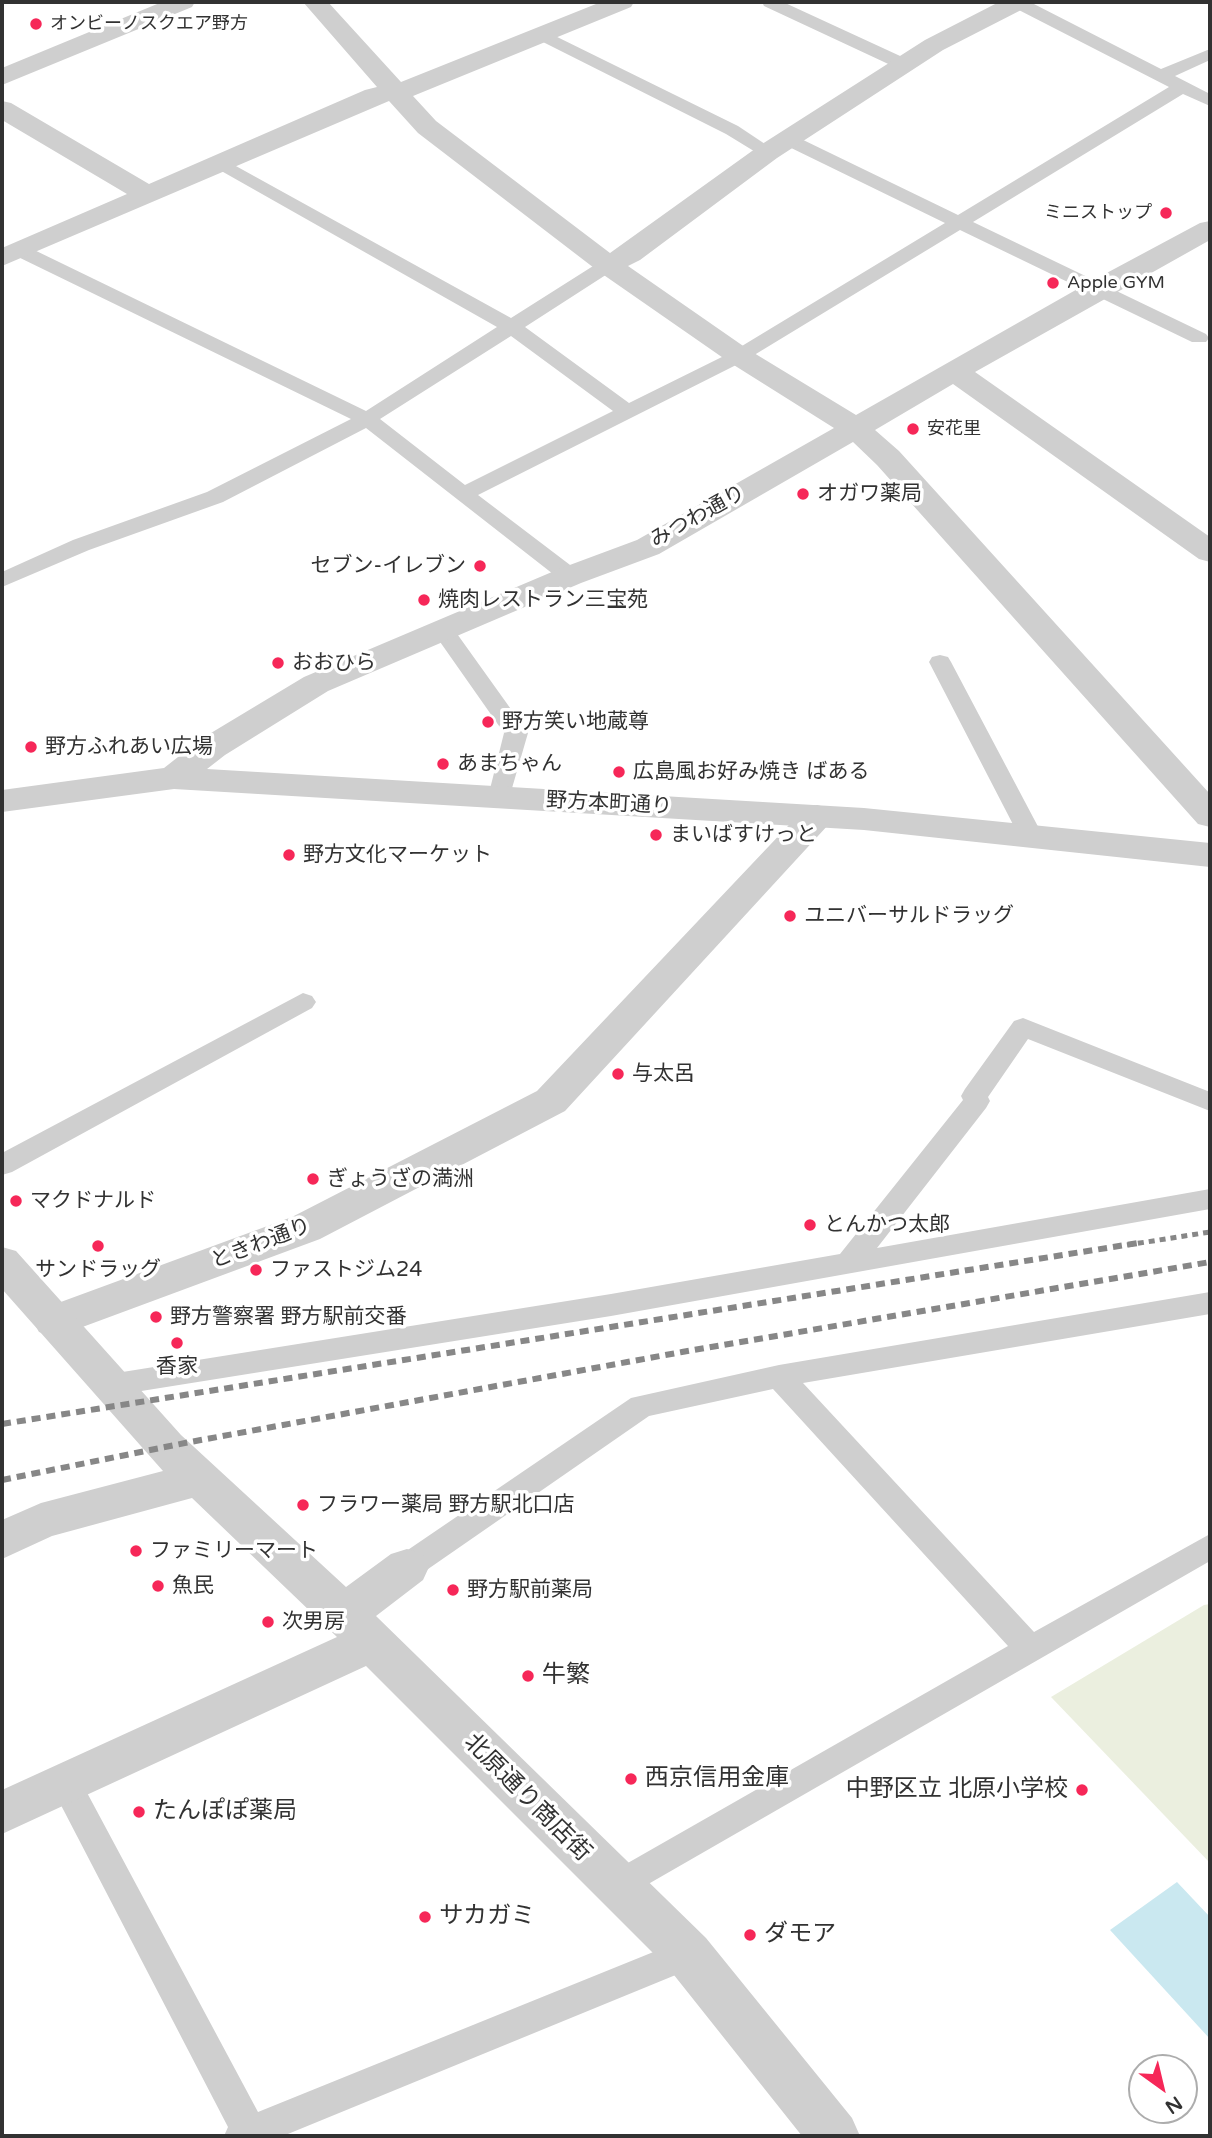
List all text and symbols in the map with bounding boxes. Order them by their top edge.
place label: オンビーノスクエア野方 [50,13,248,35]
marker: オンビーノスクエア野方 [28,16,44,32]
place label: ミニストップ [1044,202,1152,224]
marker: ミニストップ [1158,205,1174,221]
place label: Apple GYM [1067,272,1165,294]
marker: Apple GYM [1045,275,1061,291]
place label: 安花里 [927,418,981,440]
marker: 安花里 [905,421,921,437]
street label: みつわ通り [646,481,750,553]
place label: オガワ薬局 [817,481,922,507]
marker: オガワ薬局 [795,486,811,502]
place label: セブン-イレブン [310,553,466,579]
marker: セブン-イレブン [472,558,488,574]
place label: 焼肉レストラン三宝苑 [438,587,648,613]
marker: 焼肉レストラン三宝苑 [416,592,432,608]
place label: おおひら [292,650,376,676]
marker: おおひら [270,655,286,671]
place label: 野方笑い地蔵尊 [502,709,649,735]
marker: 野方笑い地蔵尊 [480,714,496,730]
place label: 野方ふれあい広場 [45,734,213,760]
marker: 野方ふれあい広場 [23,739,39,755]
place label: あまちゃん [457,751,562,777]
marker: あまちゃん [435,756,451,772]
place label: 広島風お好み焼き ばある [633,759,869,785]
marker: 広島風お好み焼き ばある [611,764,627,780]
street label: 野方本町通り [545,788,673,820]
place label: まいばすけっと [670,822,817,848]
marker: まいばすけっと [648,827,664,843]
place label: 野方文化マーケット [303,842,492,868]
marker: 野方文化マーケット [281,847,297,863]
place label: ユニバーサルドラッグ [804,903,1014,929]
marker: ユニバーサルドラッグ [782,908,798,924]
place label: 与太呂 [632,1061,695,1087]
marker: 与太呂 [610,1066,626,1082]
place label: ぎょうざの満洲 [327,1166,474,1192]
marker: ぎょうざの満洲 [305,1171,321,1187]
place label: マクドナルド [30,1188,156,1214]
marker: マクドナルド [8,1193,24,1209]
place label: とんかつ太郎 [824,1212,950,1238]
street label: ときわ通り [207,1213,315,1275]
marker: とんかつ太郎 [802,1217,818,1233]
marker: サンドラッグ [90,1238,106,1254]
place label: サンドラッグ [35,1257,161,1283]
place label: ファストジム24 [270,1257,422,1283]
marker: ファストジム24 [248,1262,264,1278]
place label: 野方警察署 野方駅前交番 [170,1304,406,1330]
marker: 野方警察署 野方駅前交番 [148,1309,164,1325]
marker: 香家 [169,1335,185,1351]
place label: 香家 [156,1354,198,1380]
place label: フラワー薬局 野方駅北口店 [317,1492,574,1518]
marker: フラワー薬局 野方駅北口店 [295,1497,311,1513]
place label: ファミリーマート [150,1538,318,1564]
marker: ファミリーマート [128,1543,144,1559]
place label: 魚民 [172,1573,214,1599]
place label: 野方駅前薬局 [467,1577,593,1603]
marker: 魚民 [150,1578,166,1594]
marker: 野方駅前薬局 [445,1582,461,1598]
place label: 次男房 [282,1609,345,1635]
marker: 次男房 [260,1614,276,1630]
place label: 牛繁 [542,1662,590,1690]
marker: 牛繁 [520,1668,536,1684]
street label: 北原通り商店街 [457,1728,597,1868]
place label: 西京信用金庫 [645,1765,789,1793]
marker: 西京信用金庫 [623,1771,639,1787]
place label: 中野区立 北原小学校 [846,1776,1068,1804]
marker: 中野区立 北原小学校 [1074,1782,1090,1798]
place label: たんぽぽ薬局 [153,1798,297,1826]
marker: たんぽぽ薬局 [131,1804,147,1820]
place label: サカガミ [439,1903,535,1931]
marker: サカガミ [417,1909,433,1925]
place label: ダモア [764,1921,836,1949]
marker: ダモア [742,1927,758,1943]
north arrow [1128,2054,1198,2124]
text: N [1161,2091,1186,2118]

